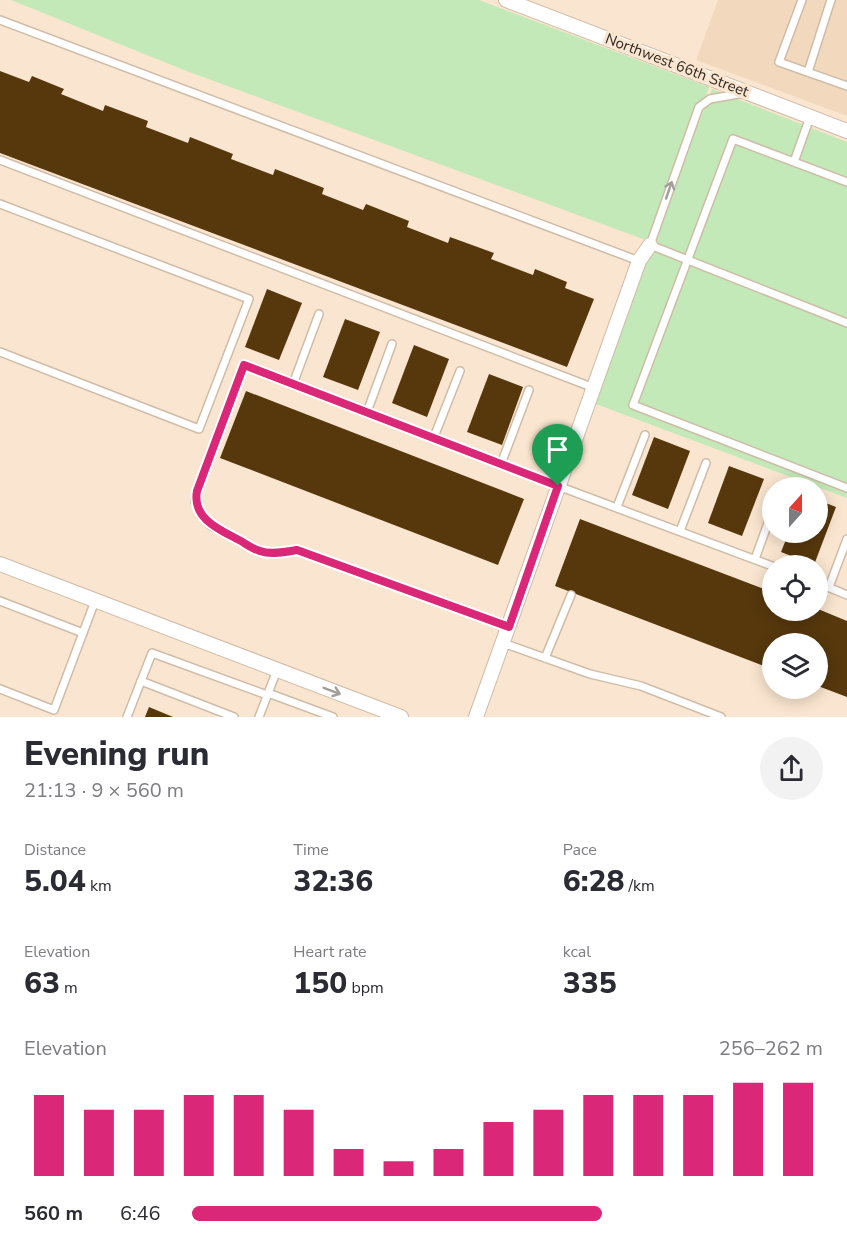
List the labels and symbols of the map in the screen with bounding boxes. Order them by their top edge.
street label: Northwest 66th Street [602,28,752,102]
one-way arrow [665,181,676,200]
pin [532,424,583,486]
north arrow [762,477,828,543]
one-way arrow [322,686,340,697]

